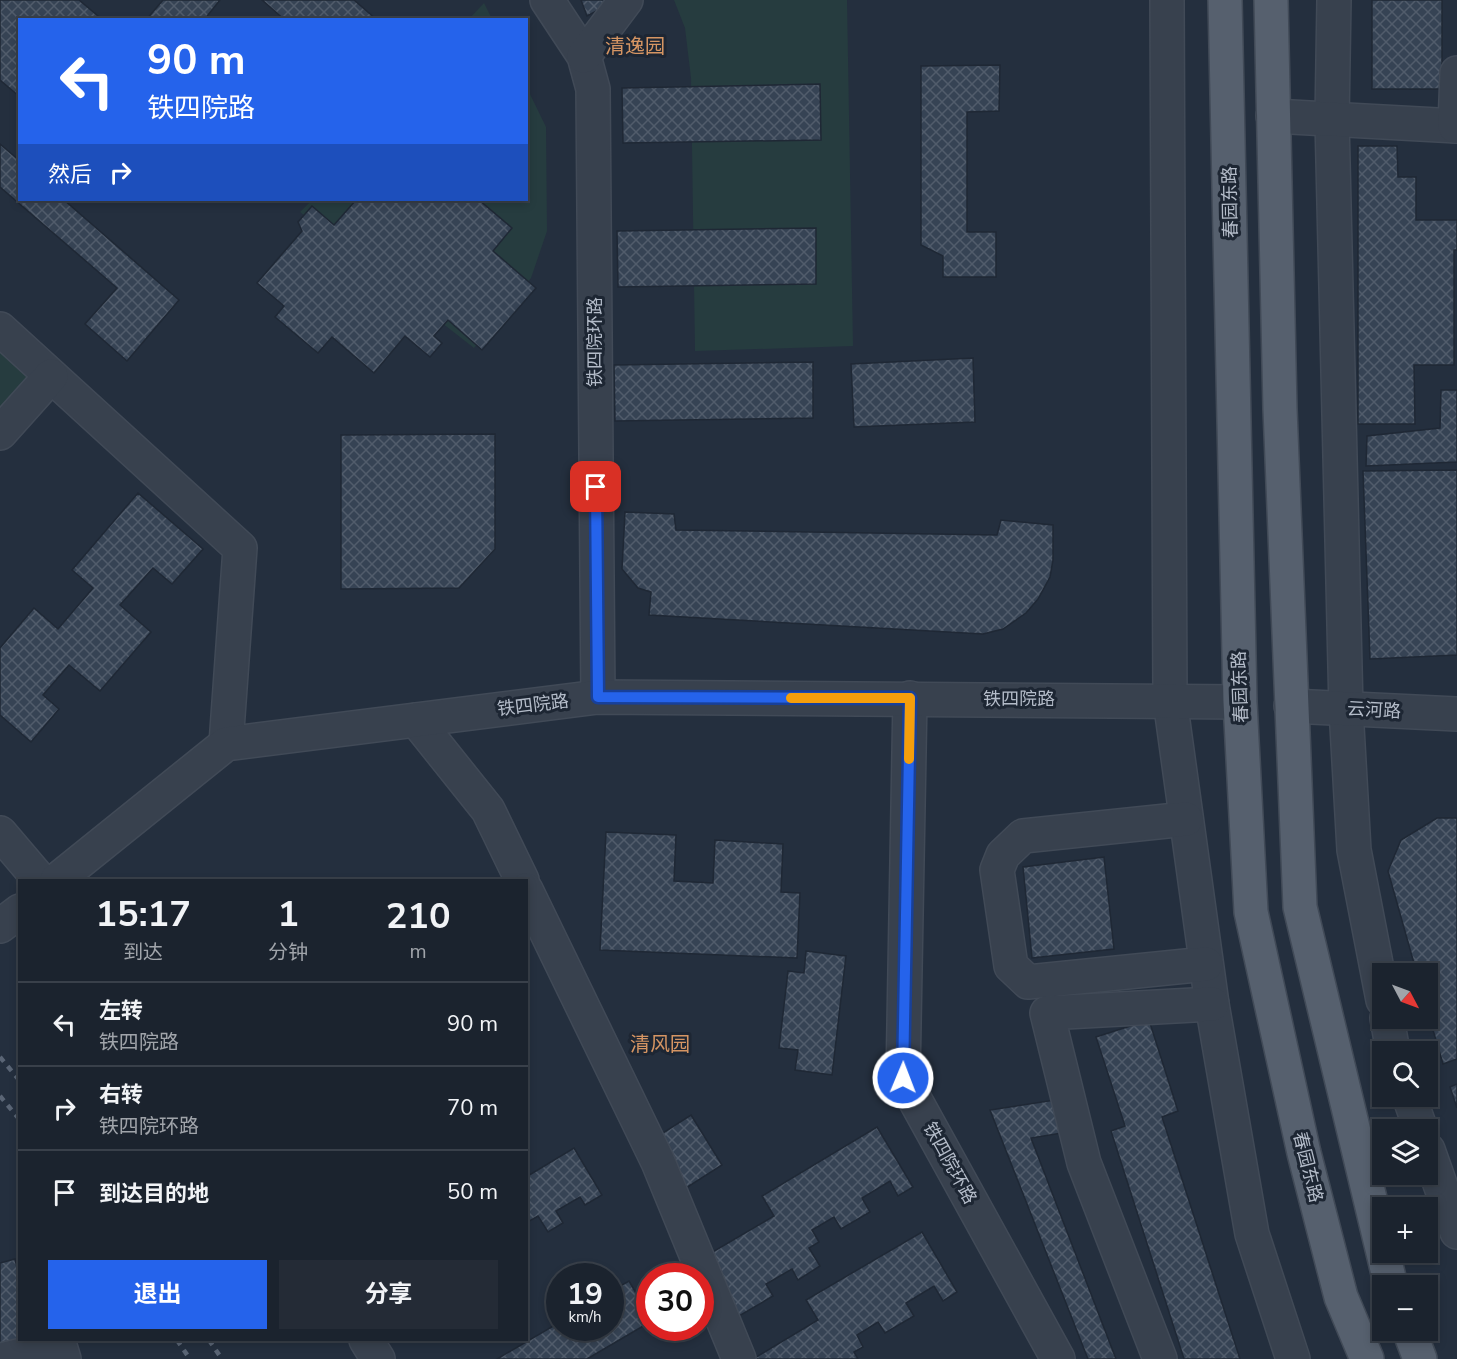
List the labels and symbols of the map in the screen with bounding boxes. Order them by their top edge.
district label: 清逸园 [605,33,665,60]
street label: 春园东路 [1217,166,1243,238]
street label: 铁四院环路 [583,297,607,387]
pin [570,461,621,512]
street label: 春园东路 [1227,651,1253,723]
street label: 铁四院路 [983,687,1055,711]
street label: 铁四院路 [496,689,570,721]
street label: 云河路 [1346,697,1402,723]
north arrow [1372,963,1438,1029]
district label: 清风园 [630,1031,690,1058]
position arrow [871,1046,935,1110]
street label: 铁四院环路 [918,1118,982,1208]
street label: 春园东路 [1288,1129,1328,1205]
speed limit sign: 30 [636,1263,714,1341]

